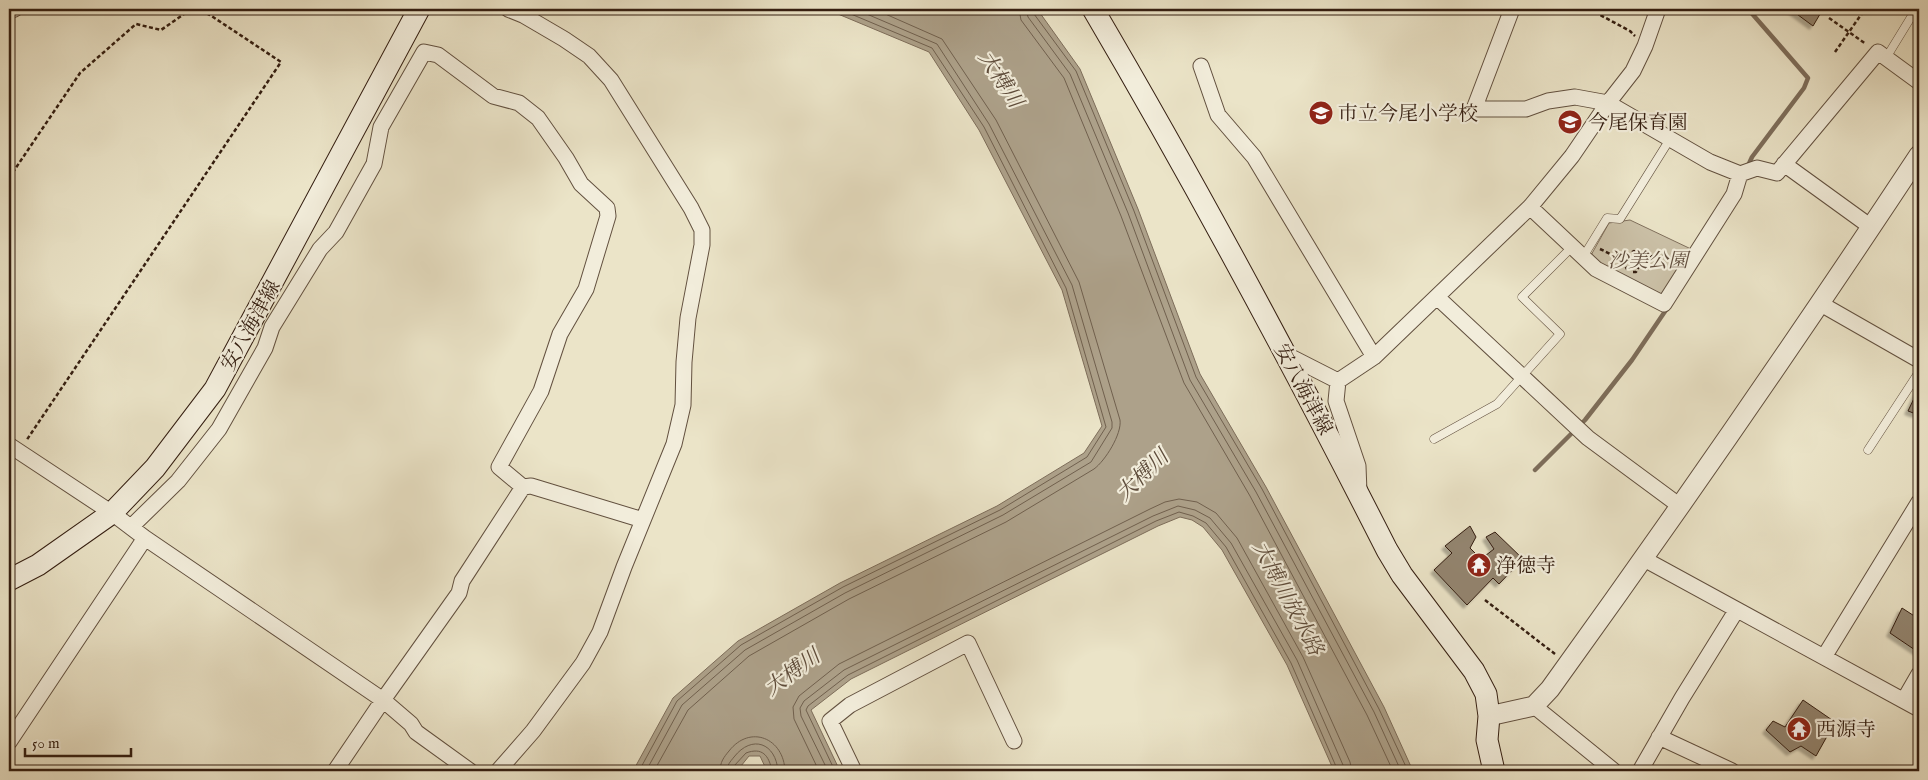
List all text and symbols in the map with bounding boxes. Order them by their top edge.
water label: 大榑川 [971,46,1029,115]
school or university icon: 市立今尾小学校 [1308,100,1334,126]
place label: 市立今尾小学校 [1338,102,1478,127]
school or university icon: 今尾保育園 [1557,109,1583,135]
place label: 今尾保育園 [1588,111,1688,136]
park label: 沙美公園 [1608,249,1691,274]
street label: 安八海津線 [216,276,286,376]
street label: 安八海津線 [1268,340,1337,440]
water label: 大榑川 [1111,443,1177,508]
water label: 大博川放水路 [1245,537,1329,662]
temple icon: 浄徳寺 [1466,552,1492,578]
place label: 浄徳寺 [1496,554,1556,579]
water label: 大榑川 [759,643,828,703]
temple icon: 西源寺 [1786,716,1812,742]
place label: 西源寺 [1816,718,1876,743]
scale bar [25,725,131,757]
text: 50 m [32,734,60,753]

